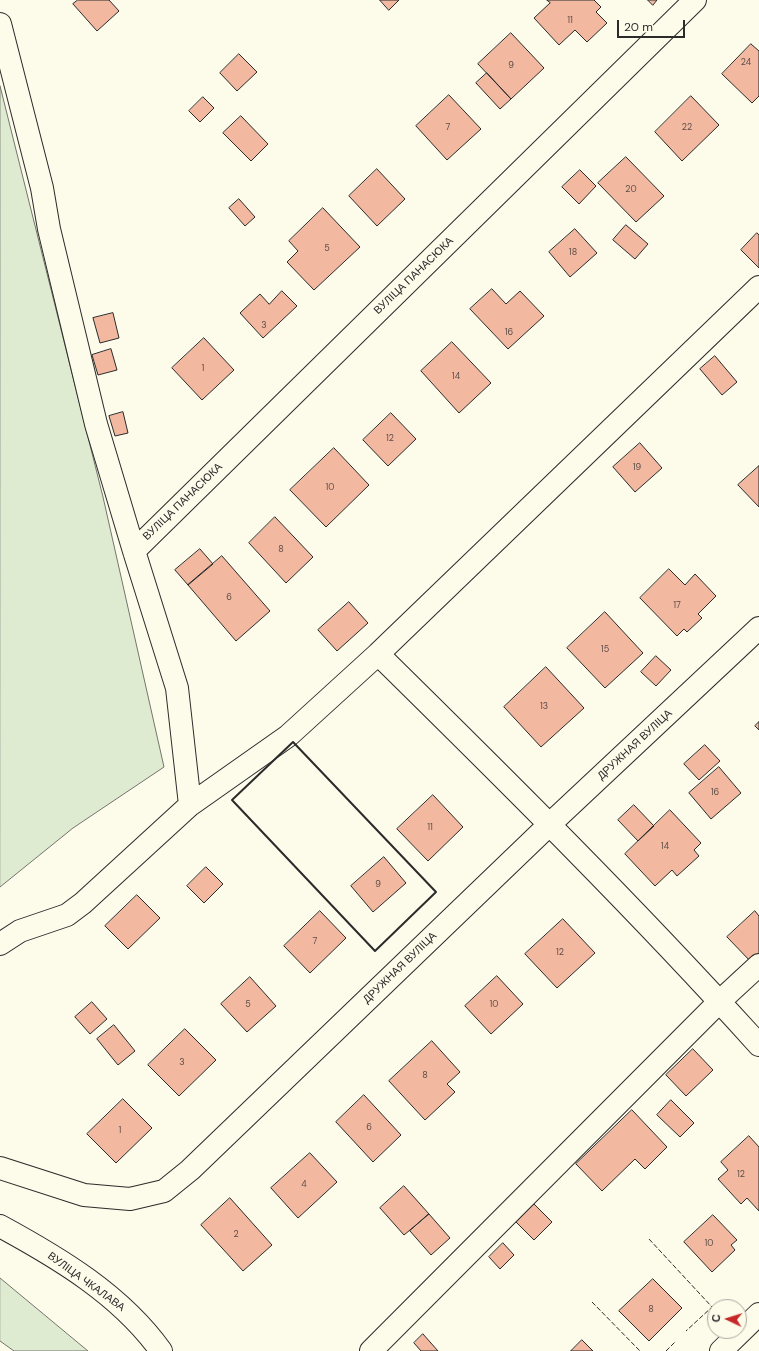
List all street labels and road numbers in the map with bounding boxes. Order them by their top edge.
street label: ВУЛІЦА ПАНАСЮКА [372,235,456,317]
street label: ВУЛІЦА ПАНАСЮКА [141,461,225,543]
street label: ДРУЖНАЯ ВУЛІЦА [595,707,675,783]
street label: ДРУЖНАЯ ВУЛІЦА [360,929,440,1007]
street label: ВУЛІЦА ЧКАЛАВА [45,1249,127,1315]

